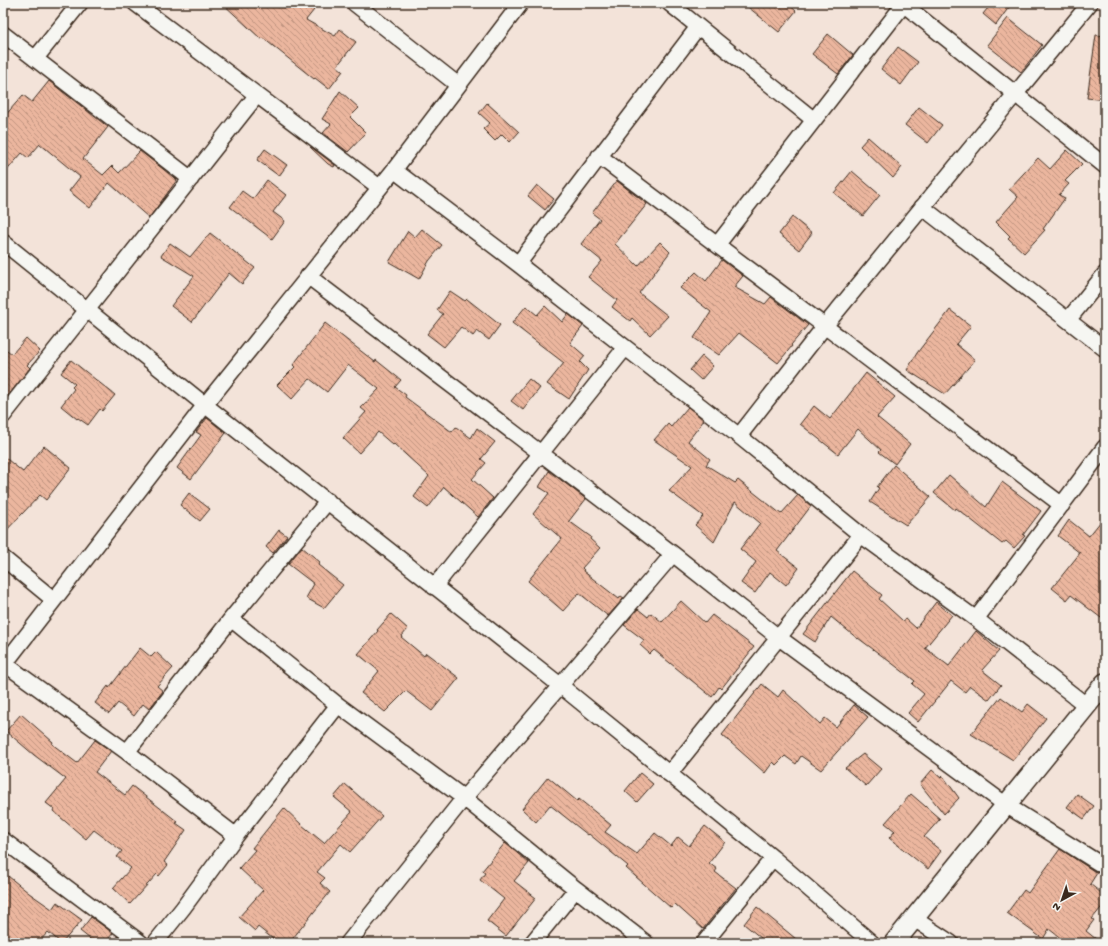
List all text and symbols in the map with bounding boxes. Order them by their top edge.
north arrow [1042,880,1082,920]
text: N [1050,899,1063,913]

